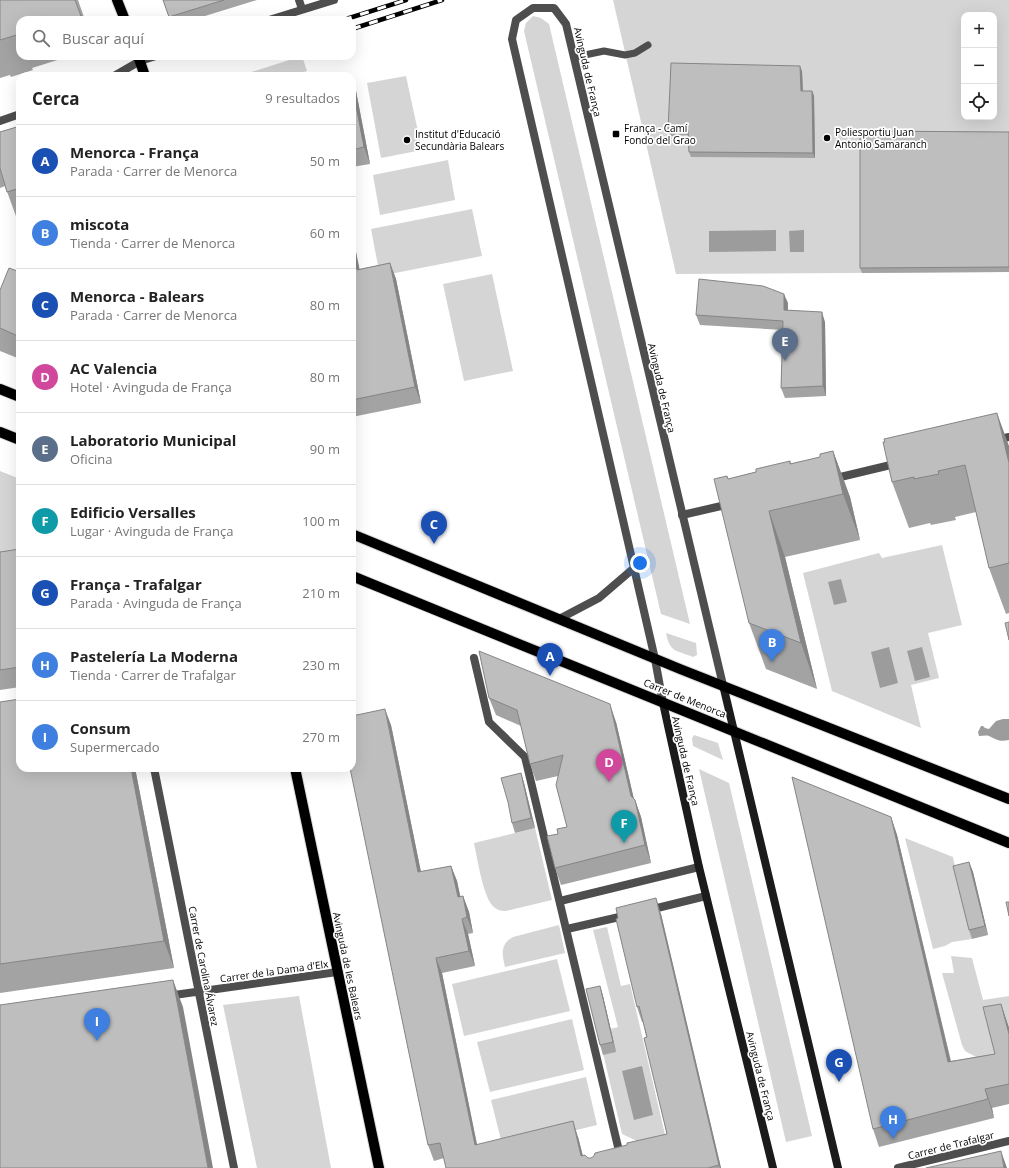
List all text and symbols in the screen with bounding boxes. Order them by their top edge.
map controls [961,12,997,120]
button: + [961,12,997,48]
search box [16,16,356,60]
street label: Avinguda de França [571,26,605,118]
icon: search [30,27,52,49]
text: Buscar aquí [62,28,144,48]
button: − [961,48,997,84]
button: locate [961,84,997,120]
text: Cerca [32,87,80,110]
text: 9 resultados [265,89,340,107]
place label: França - Camí Fondo del Grao [624,121,696,147]
place label: Poliesportiu Juan Antonio Samaranch [835,125,927,151]
place label: Institut d'Educació Secundària Balears [415,127,504,153]
marker: França - Camí Fondo del Grao [611,129,621,139]
marker: Poliesportiu Juan Antonio Samaranch [822,133,832,143]
marker: Institut d'Educació Secundària Balears [402,135,412,145]
text: Menorca - França [70,142,199,162]
text: A [41,152,49,170]
text: 50 m [310,152,340,170]
text: Parada · Carrer de Menorca [70,162,237,180]
text: miscota [70,214,129,234]
text: B [41,224,49,242]
text: 60 m [310,224,340,242]
text: Tienda · Carrer de Menorca [70,234,235,252]
text: Menorca - Balears [70,286,204,306]
text: C [41,296,49,314]
text: 80 m [310,296,340,314]
text: Parada · Carrer de Menorca [70,306,237,324]
pin: E [772,328,798,361]
street label: Avinguda de França [645,342,679,434]
text: AC Valencia [70,358,157,378]
text: D [40,368,50,386]
text: 80 m [310,368,340,386]
text: Hotel · Avinguda de França [70,378,232,396]
text: Laboratorio Municipal [70,430,236,450]
text: E [41,440,49,458]
text: 90 m [310,440,340,458]
text: Oficina [70,450,112,468]
text: Edificio Versalles [70,502,196,522]
pin: C [421,511,447,544]
text: F [41,512,49,530]
text: 100 m [302,512,340,530]
text: Lugar · Avinguda de França [70,522,233,540]
your location [630,553,650,573]
text: França - Trafalgar [70,574,202,594]
text: G [40,584,50,602]
text: 210 m [302,584,340,602]
text: Parada · Avinguda de França [70,594,242,612]
pin: B [759,629,785,662]
pin: A [537,643,563,676]
text: Pastelería La Moderna [70,646,238,666]
text: H [40,656,50,674]
text: 230 m [302,656,340,674]
text: Tienda · Carrer de Trafalgar [70,666,236,684]
street label: Carrer de Menorca [642,675,728,721]
street label: Avinguda de França [669,715,703,807]
text: Consum [70,718,131,738]
text: I [43,728,47,746]
text: 270 m [302,728,340,746]
text: Supermercado [70,738,160,756]
pin: D [596,749,622,782]
pin: F [611,810,637,843]
street label: Carrer de Carolina Álvarez [186,905,223,1027]
street label: Avinguda de les Balears [330,911,366,1022]
street label: Carrer de la Dama d'Elx [219,956,330,986]
pin: I [84,1008,110,1041]
street label: Avinguda de França [743,1030,779,1122]
pin: G [826,1049,852,1082]
pin: H [880,1106,906,1139]
street label: Carrer de Trafalgar [906,1128,996,1162]

